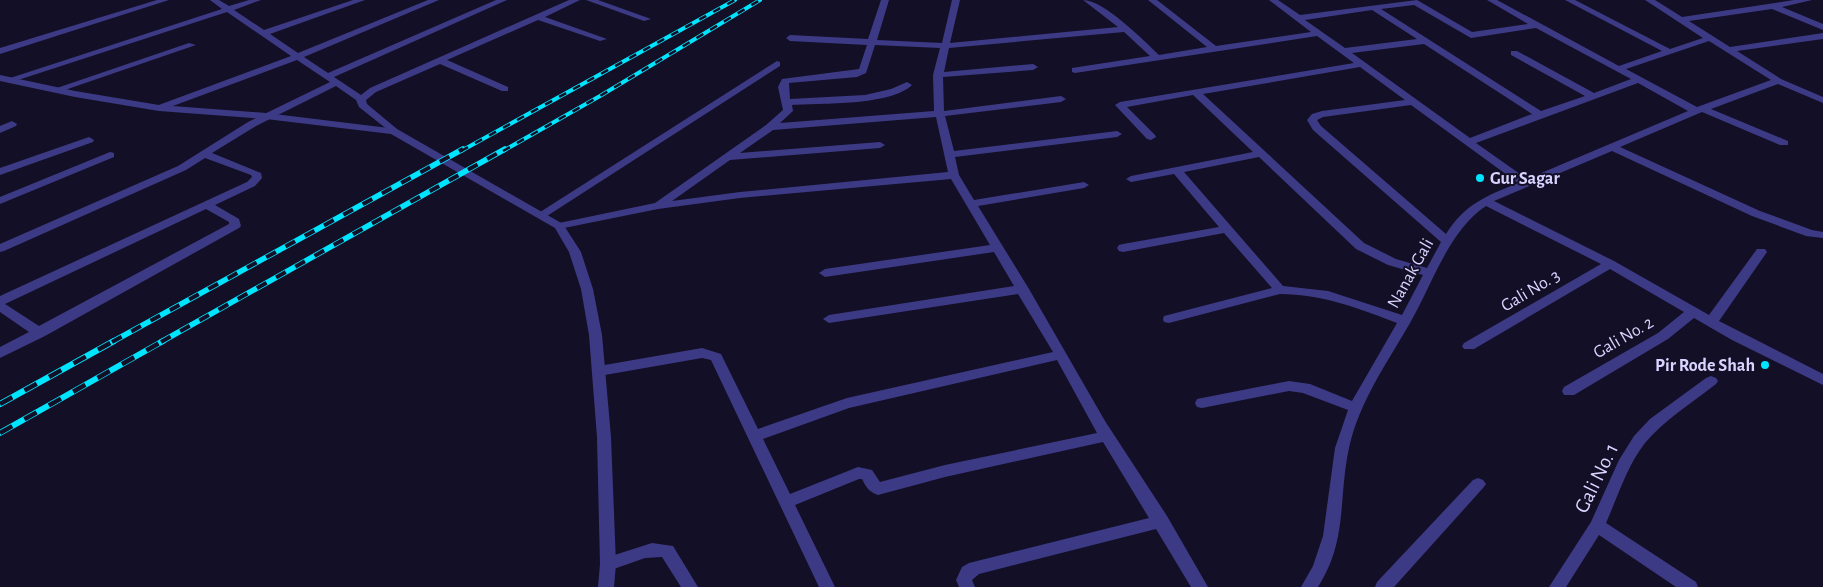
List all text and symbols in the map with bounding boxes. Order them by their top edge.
place label: Gur Sagar [1490,170,1560,188]
marker: Gur Sagar [1474,172,1486,184]
street label: Nanak Gali [1384,236,1437,311]
street label: Gali No. 3 [1498,266,1563,315]
street label: Gali No. 2 [1590,314,1657,362]
place label: Pir Rode Shah [1655,357,1755,375]
marker: Pir Rode Shah [1759,359,1771,371]
street label: Gali No. 1 [1571,440,1622,516]

